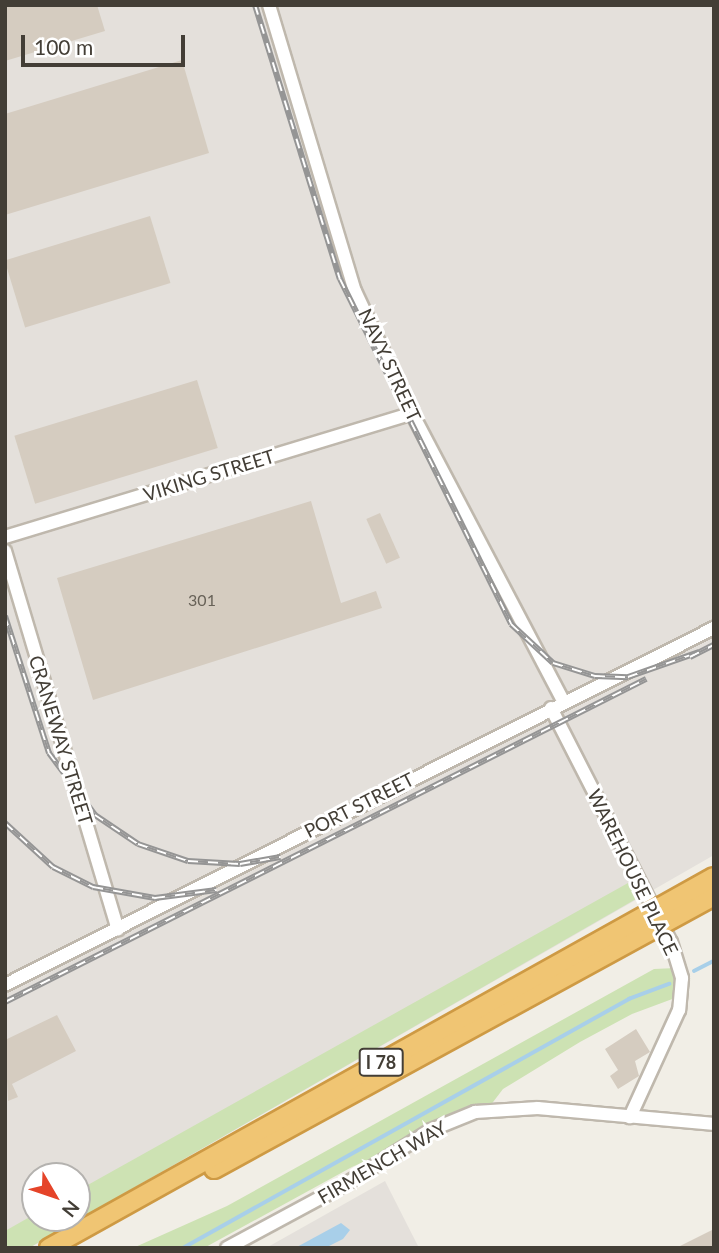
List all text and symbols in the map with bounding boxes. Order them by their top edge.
scale bar [24,21,189,65]
text: 100 m [34,34,93,59]
street label: NAVY STREET [354,305,426,425]
street label: VIKING STREET [141,444,277,506]
house number: 301 [188,590,216,610]
street label: CRANEWAY STREET [24,652,98,828]
street label: PORT STREET [300,767,418,843]
street label: WAREHOUSE PLACE [583,785,683,959]
road number: I 78 [358,1048,404,1077]
street label: FIRMENCH WAY [313,1116,451,1208]
north arrow [21,1162,91,1232]
text: N [58,1196,85,1222]

